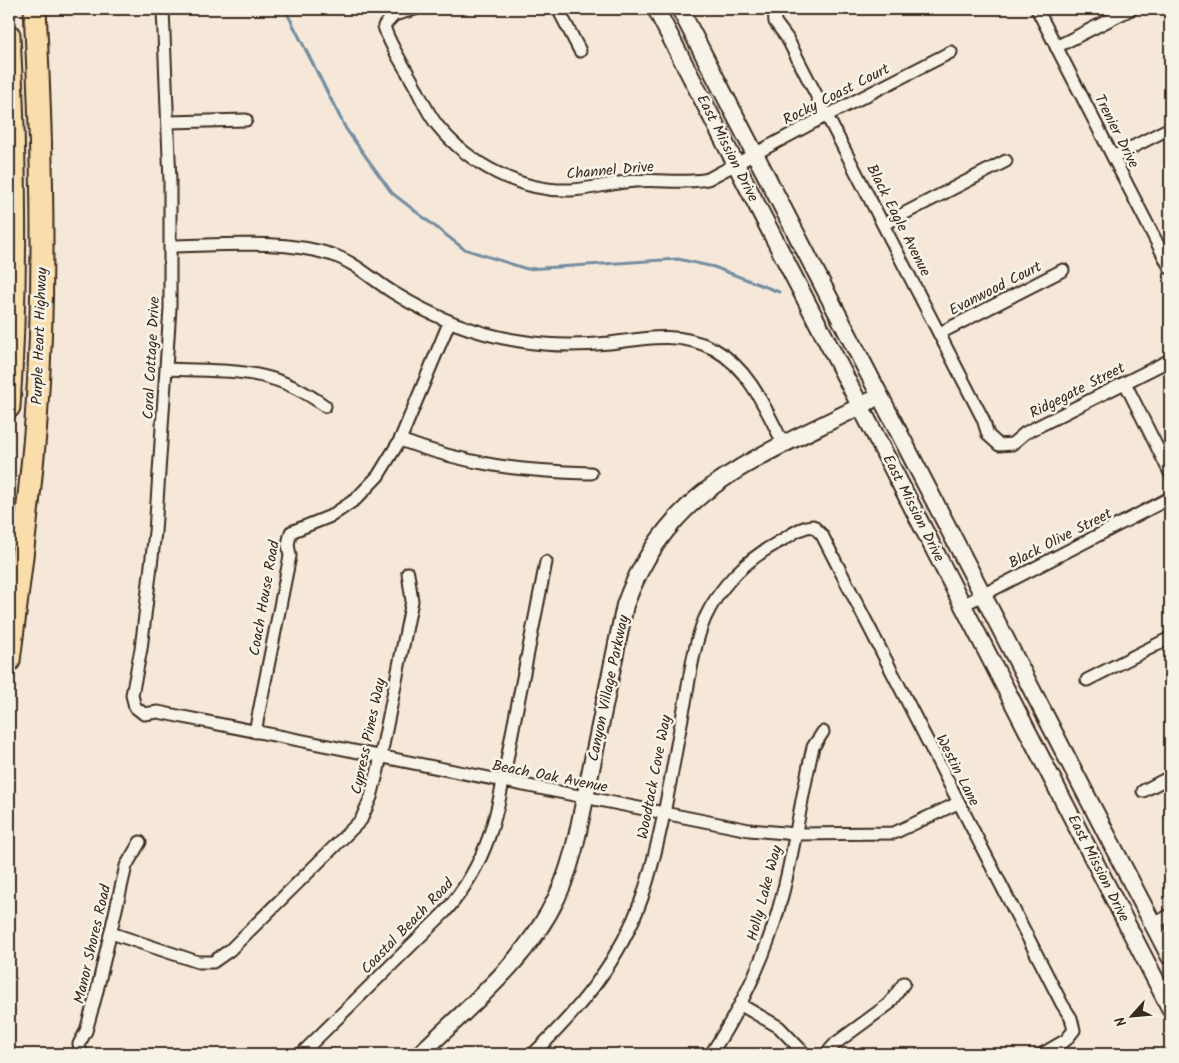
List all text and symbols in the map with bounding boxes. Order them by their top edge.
street label: Rocky Coast Court [779,58,894,132]
street label: East Mission Drive [690,90,765,207]
street label: Trenier Drive [1087,90,1145,173]
street label: Channel Drive [565,155,655,187]
street label: Black Eagle Avenue [859,160,937,281]
street label: Evanwood Court [945,255,1046,323]
street label: Purple Heart Highway [26,266,54,405]
street label: Coral Cottage Drive [137,296,167,420]
street label: Ridgegate Street [1025,356,1130,425]
street label: East Mission Drive [876,450,951,567]
street label: Black Olive Street [1004,502,1117,575]
street label: Coach House Road [243,538,287,658]
street label: Canyon Village Parkway [582,612,636,764]
street label: Cypress Pines Way [345,675,393,797]
street label: Woodtack Cove Way [631,712,679,841]
street label: Westin Lane [929,730,986,811]
street label: Beach Oak Avenue [490,754,610,800]
street label: East Mission Drive [1061,810,1136,927]
street label: Holly Lake Way [741,842,789,944]
street label: Coastal Beach Road [355,873,460,980]
street label: Manor Shores Road [68,882,118,1006]
north arrow [1106,990,1156,1040]
text: N [1109,1012,1133,1030]

